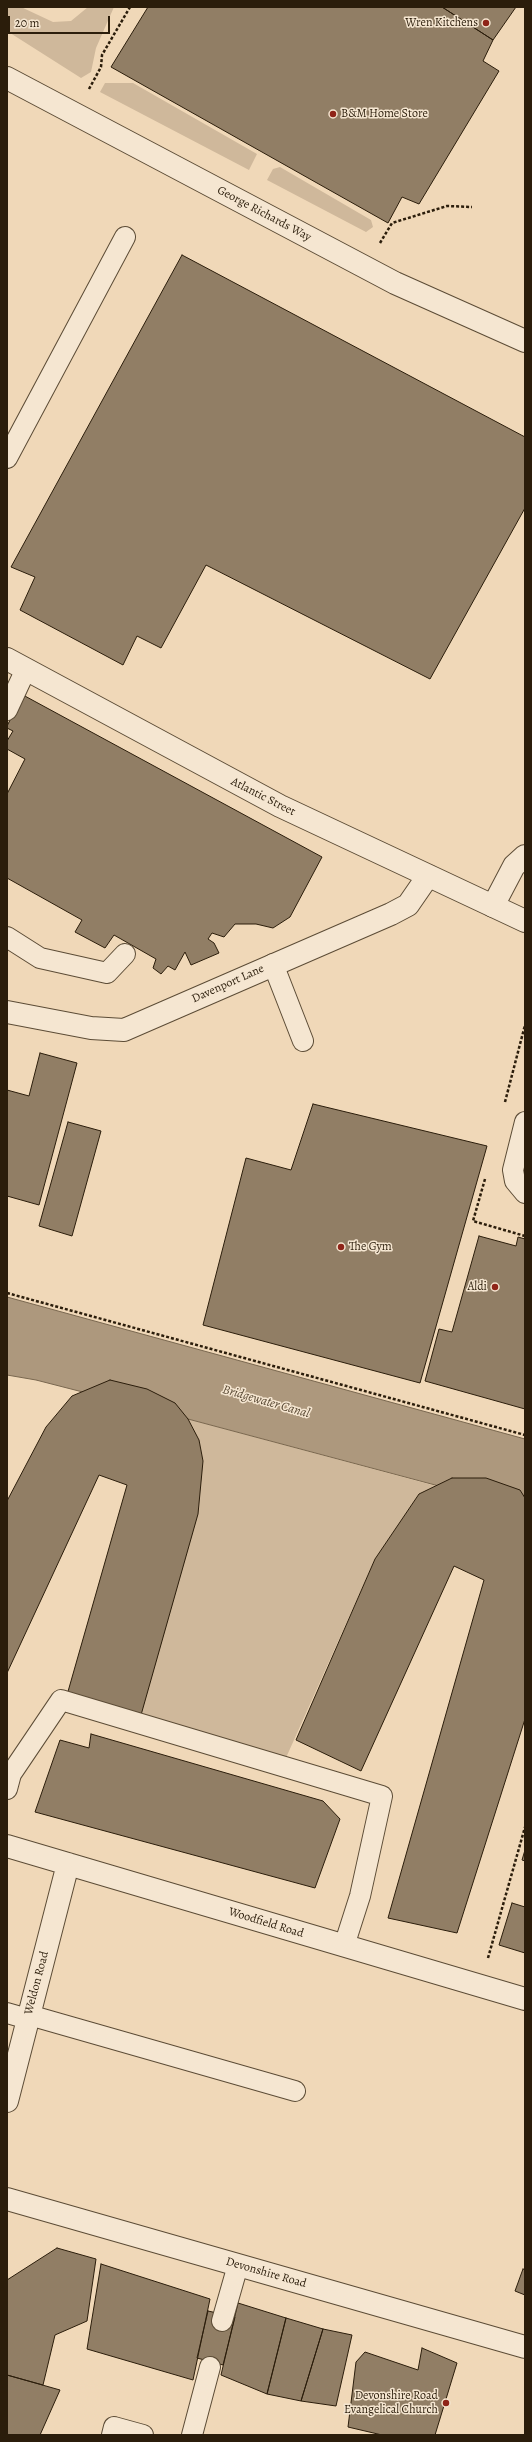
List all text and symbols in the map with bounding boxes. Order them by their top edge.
scale bar [10,8,112,34]
text: 20 m [15,15,39,31]
place label: Wren Kitchens [405,16,478,30]
marker: Wren Kitchens [481,18,491,28]
place label: B&M Home Store [341,107,428,121]
marker: B&M Home Store [328,109,338,119]
street label: George Richards Way [215,183,313,245]
street label: Atlantic Street [228,775,298,819]
street label: Davenport Lane [190,962,266,1006]
place label: The Gym [349,1240,392,1254]
marker: The Gym [336,1242,346,1252]
place label: Aldi [467,1280,487,1294]
marker: Aldi [490,1282,500,1292]
water label: Bridgewater Canal [221,1382,311,1422]
street label: Woodfield Road [227,1905,305,1941]
street label: Weldon Road [22,1950,52,2016]
street label: Devonshire Road [224,2255,308,2291]
place label: Devonshire Road Evangelical Church [344,2389,438,2417]
marker: Devonshire Road Evangelical Church [441,2398,451,2408]

